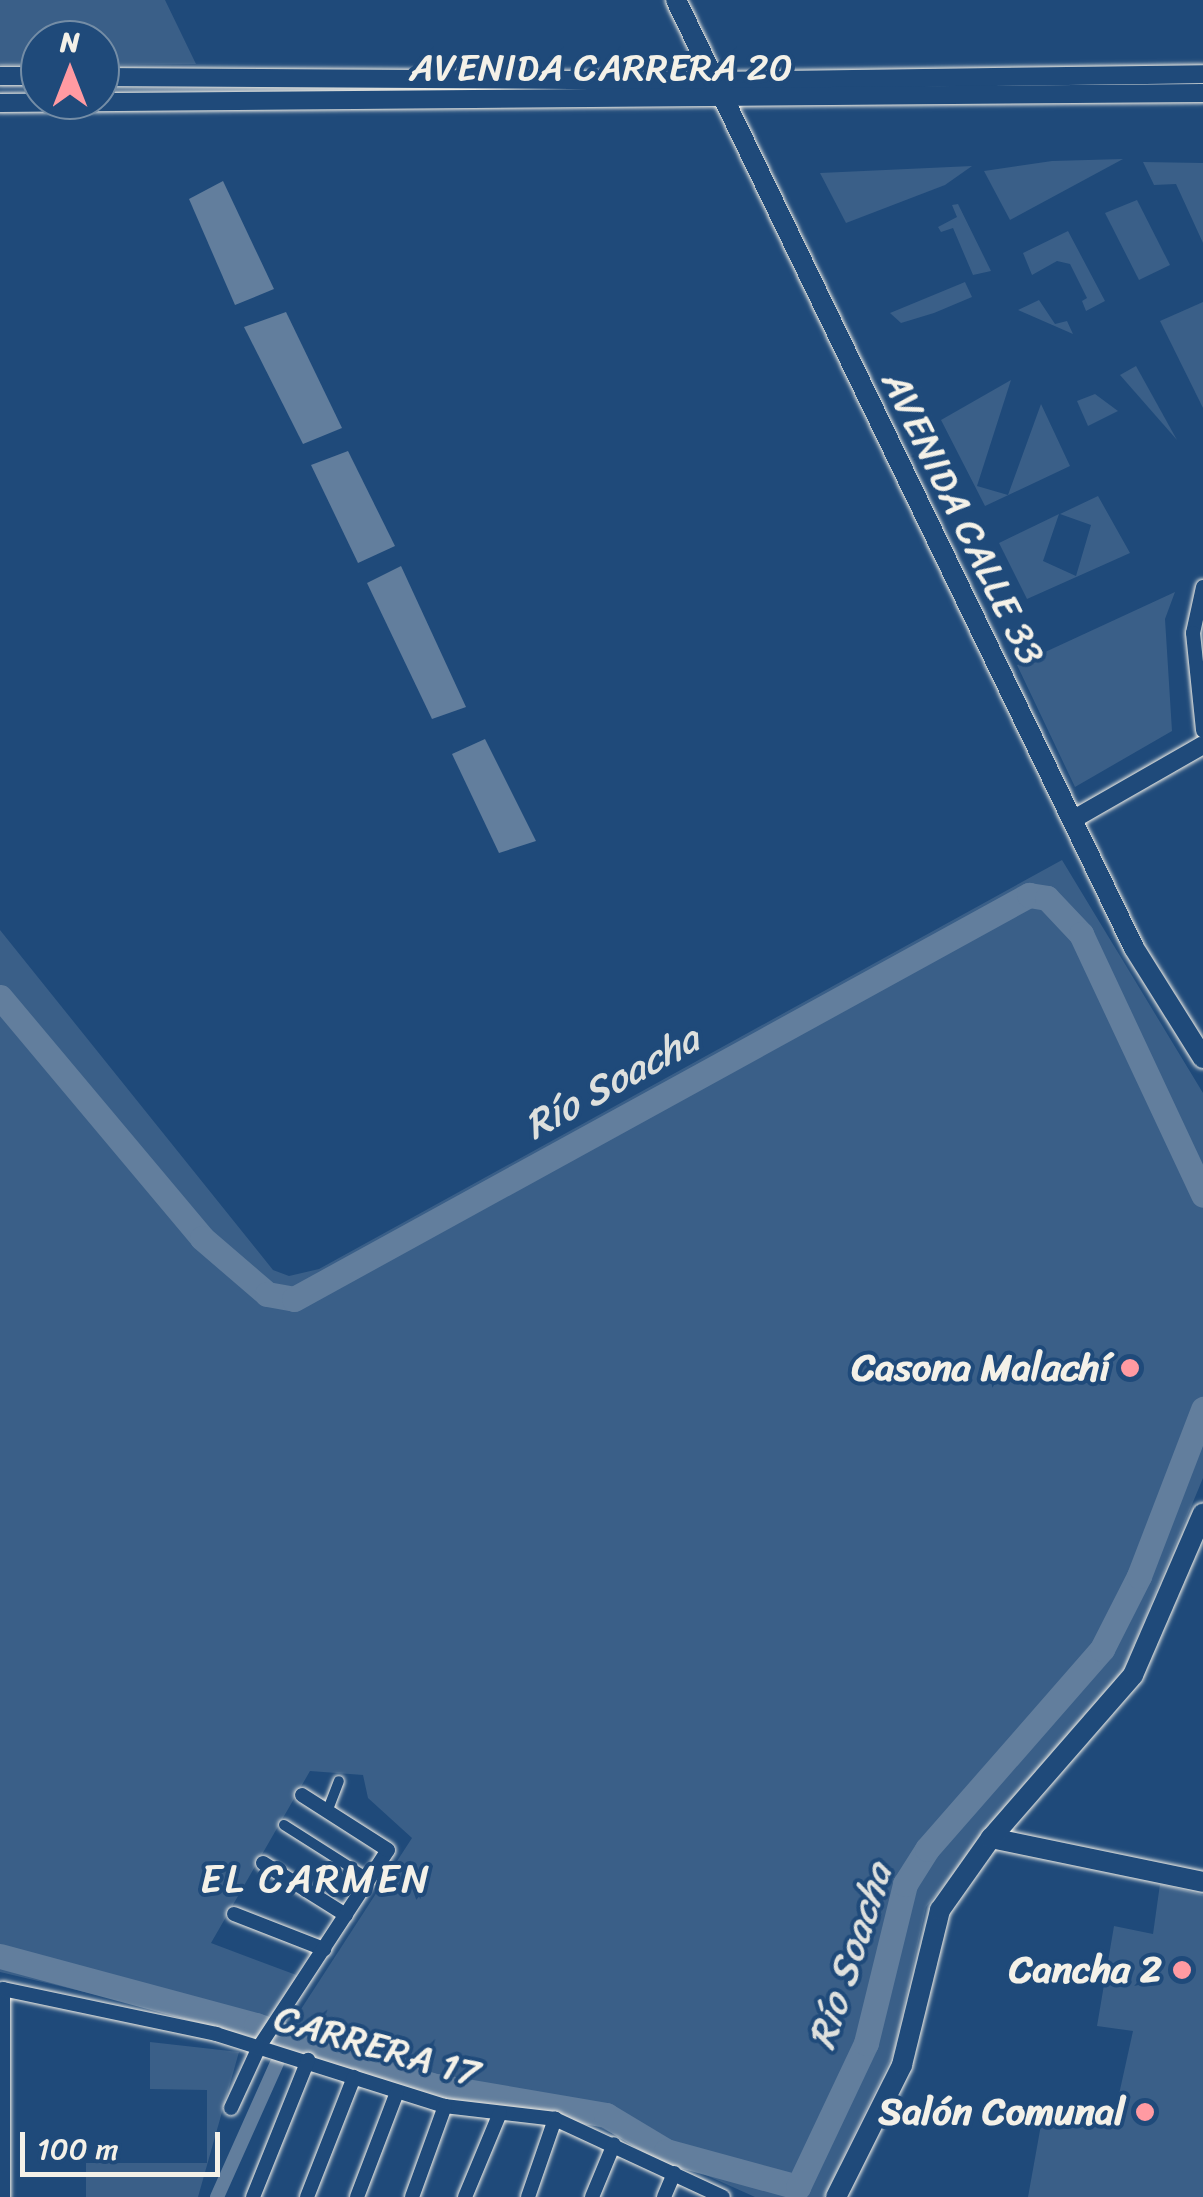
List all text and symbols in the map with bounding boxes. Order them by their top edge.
text: N [60,17,80,66]
north arrow [20,20,120,120]
street label: AVENIDA CARRERA 20 [409,45,793,91]
street label: AVENIDA CALLE 33 [872,364,1054,672]
water label: Río Soacha [516,1014,708,1150]
place label: Casona Malachí [852,1345,1110,1391]
marker: Casona Malachí [1119,1357,1141,1379]
district label: EL CARMEN [200,1855,432,1903]
water label: Río Soacha [797,1857,903,2055]
place label: Cancha 2 [1009,1947,1162,1993]
marker: Cancha 2 [1171,1959,1193,1981]
street label: CARRERA 17 [269,1995,485,2097]
place label: Salón Comunal [879,2089,1125,2135]
marker: Salón Comunal [1134,2101,1156,2123]
scale bar [25,2112,225,2174]
text: 100 m [37,2122,119,2176]

